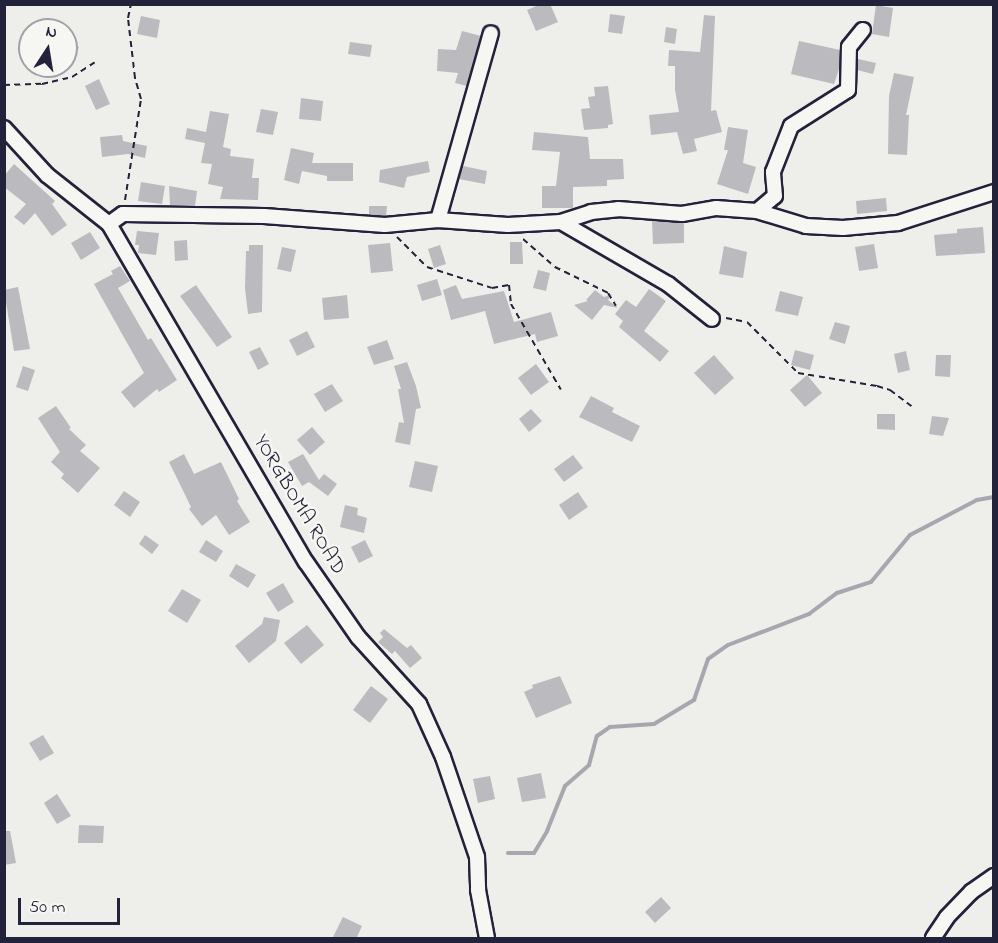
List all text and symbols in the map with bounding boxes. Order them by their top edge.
north arrow [18,18,78,78]
text: N [44,19,59,45]
street label: YORGBOMA ROAD [247,431,351,579]
scale bar [21,886,123,924]
text: 50 m [29,895,66,921]

